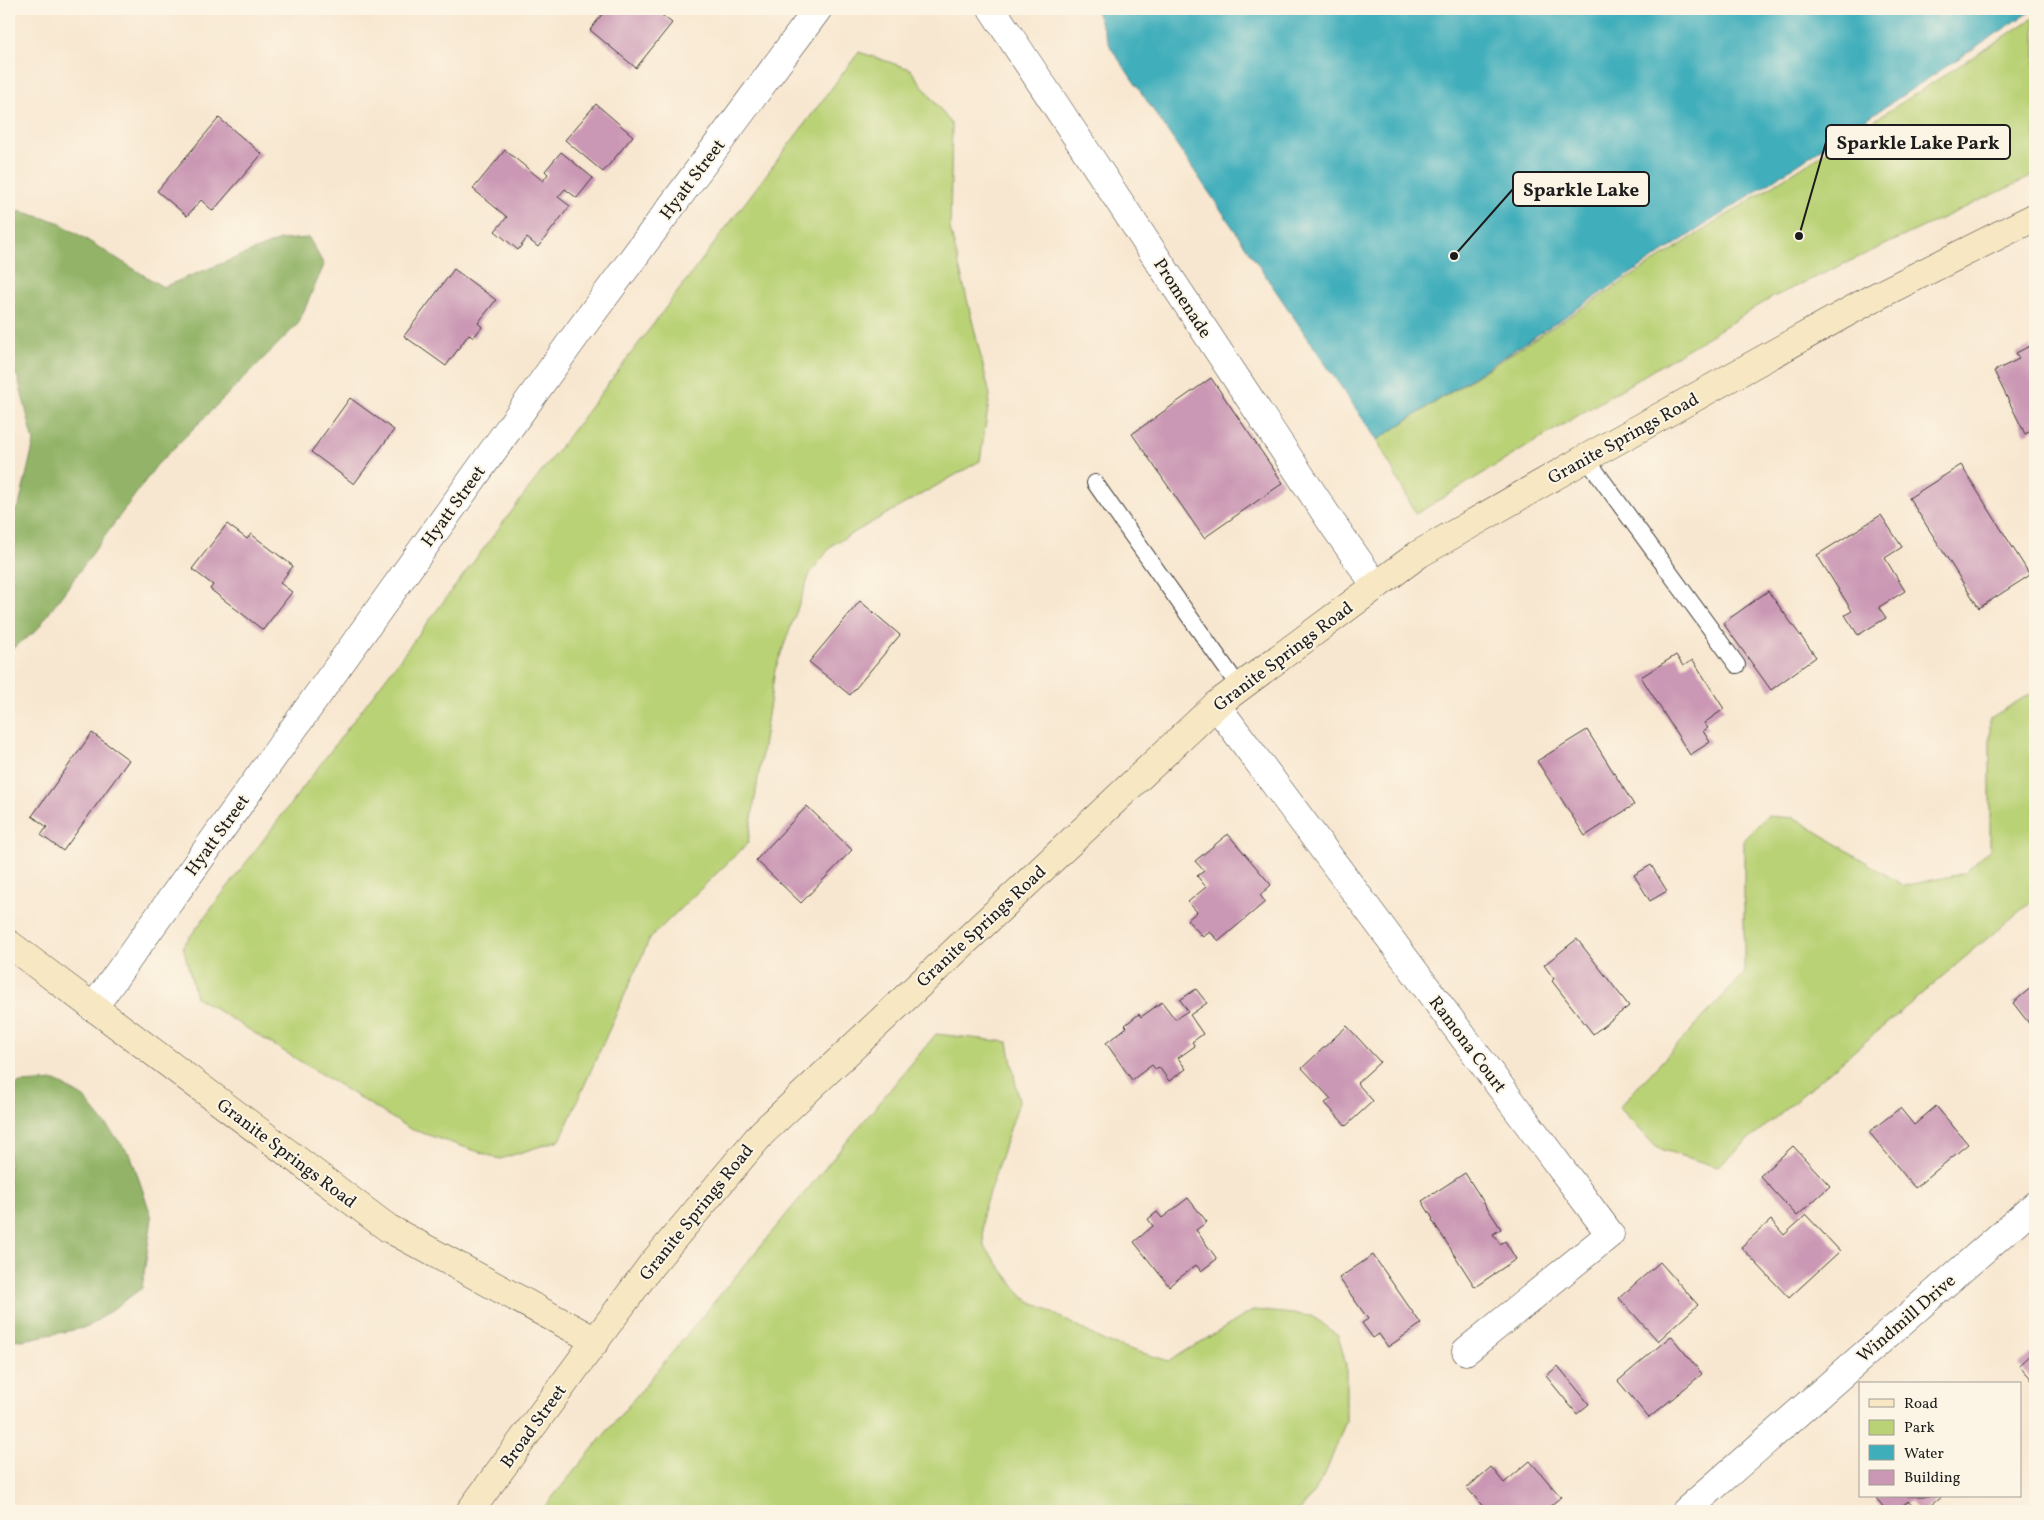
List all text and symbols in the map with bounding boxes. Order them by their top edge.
callout: Sparkle Lake Park [1826,125,2010,159]
text: Sparkle Lake Park [1836,131,2000,157]
street label: Hyatt Street [655,134,732,225]
callout: Sparkle Lake [1513,172,1649,206]
text: Sparkle Lake [1523,178,1639,204]
street label: Promenade [1147,254,1217,344]
street label: Granite Springs Road [1544,387,1704,491]
street label: Hyatt Street [416,461,492,553]
street label: Granite Springs Road [1209,596,1359,718]
street label: Hyatt Street [180,790,256,882]
street label: Granite Springs Road [912,860,1052,994]
street label: Ramona Court [1422,991,1512,1099]
street label: Granite Springs Road [211,1093,361,1215]
street label: Granite Springs Road [634,1139,760,1287]
street label: Windmill Drive [1852,1269,1962,1369]
street label: Broad Street [495,1380,573,1474]
legend [1859,1382,2022,1498]
text: Road [1904,1394,1938,1415]
text: Park [1904,1418,1935,1439]
text: Water [1904,1444,1944,1465]
text: Building [1904,1468,1961,1489]

